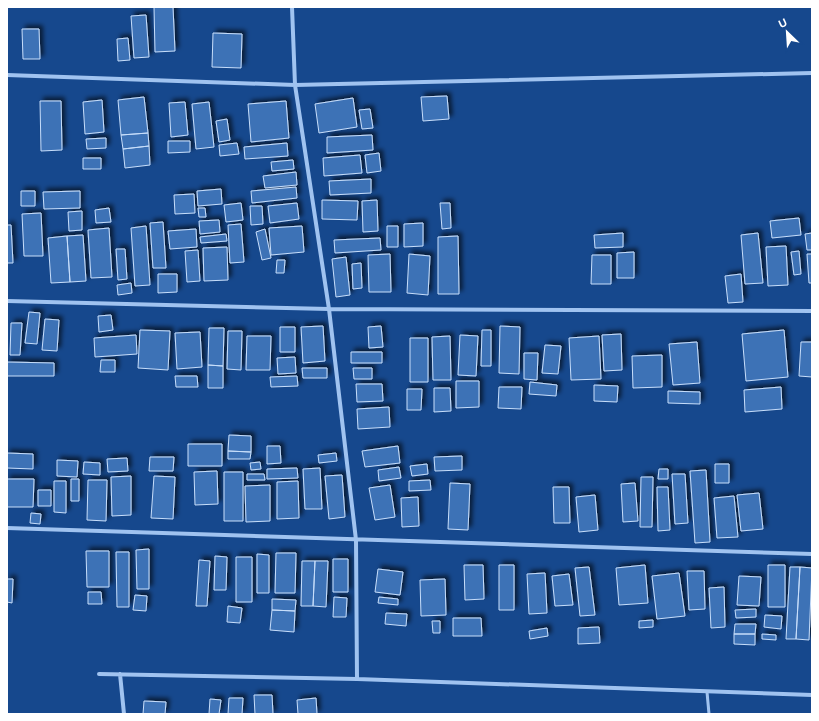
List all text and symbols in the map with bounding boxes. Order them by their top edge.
north arrow [767,12,807,52]
text: U [777,16,789,30]

